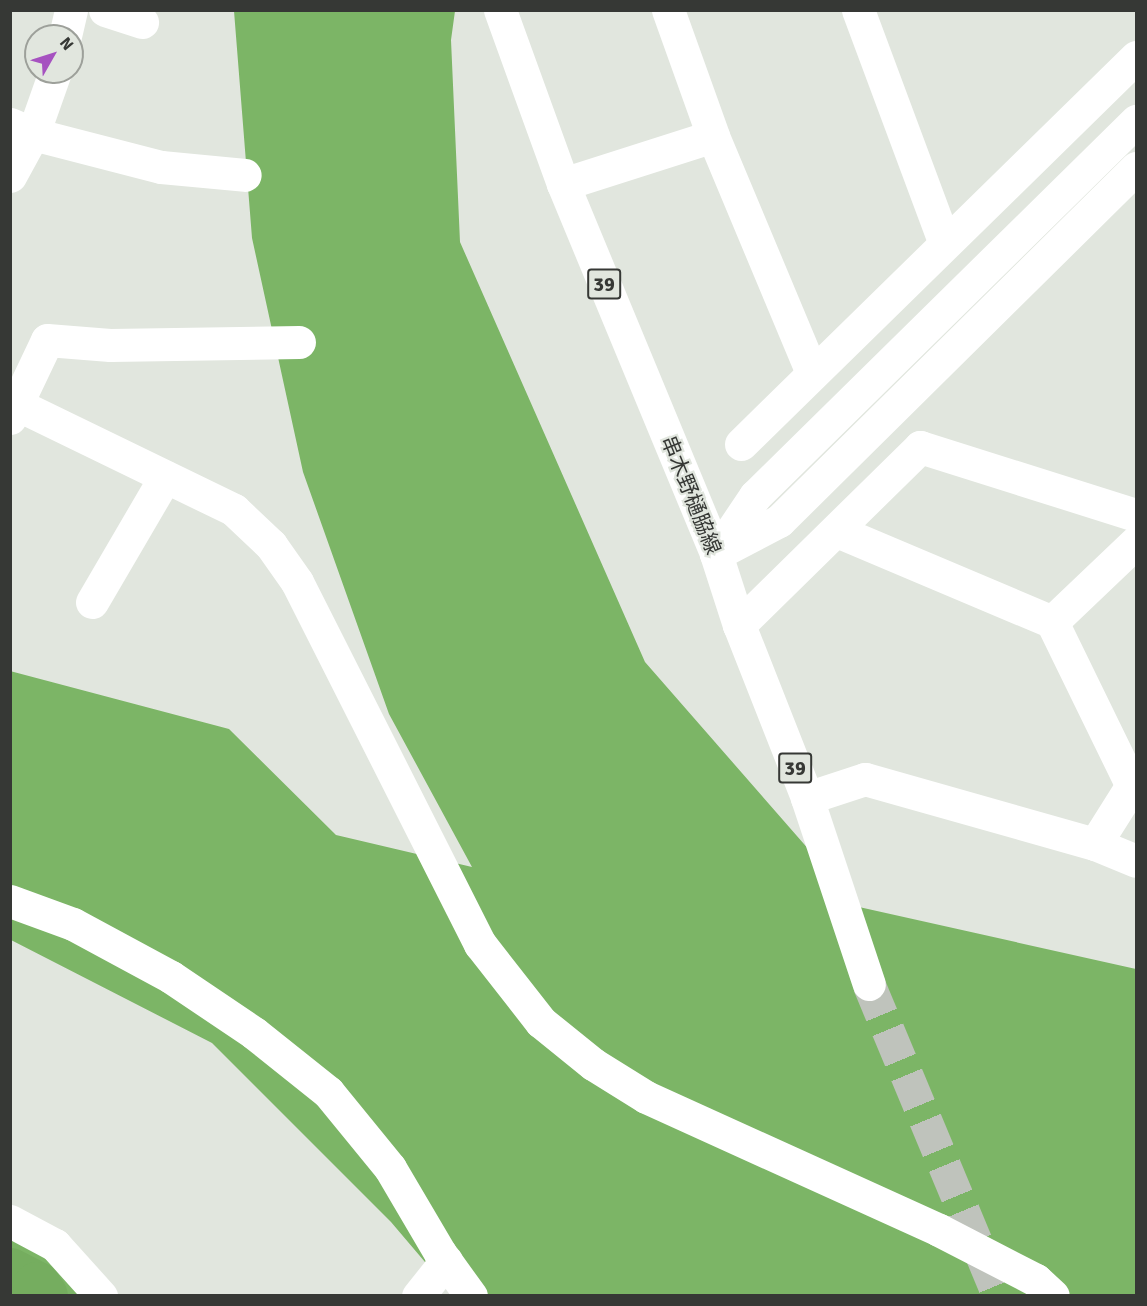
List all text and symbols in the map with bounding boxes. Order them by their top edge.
north arrow [24,24,84,84]
text: N [55,33,78,55]
road number: 39 [586,267,622,301]
street label: 串木野樋脇線 [656,432,726,558]
road number: 39 [777,751,813,785]

